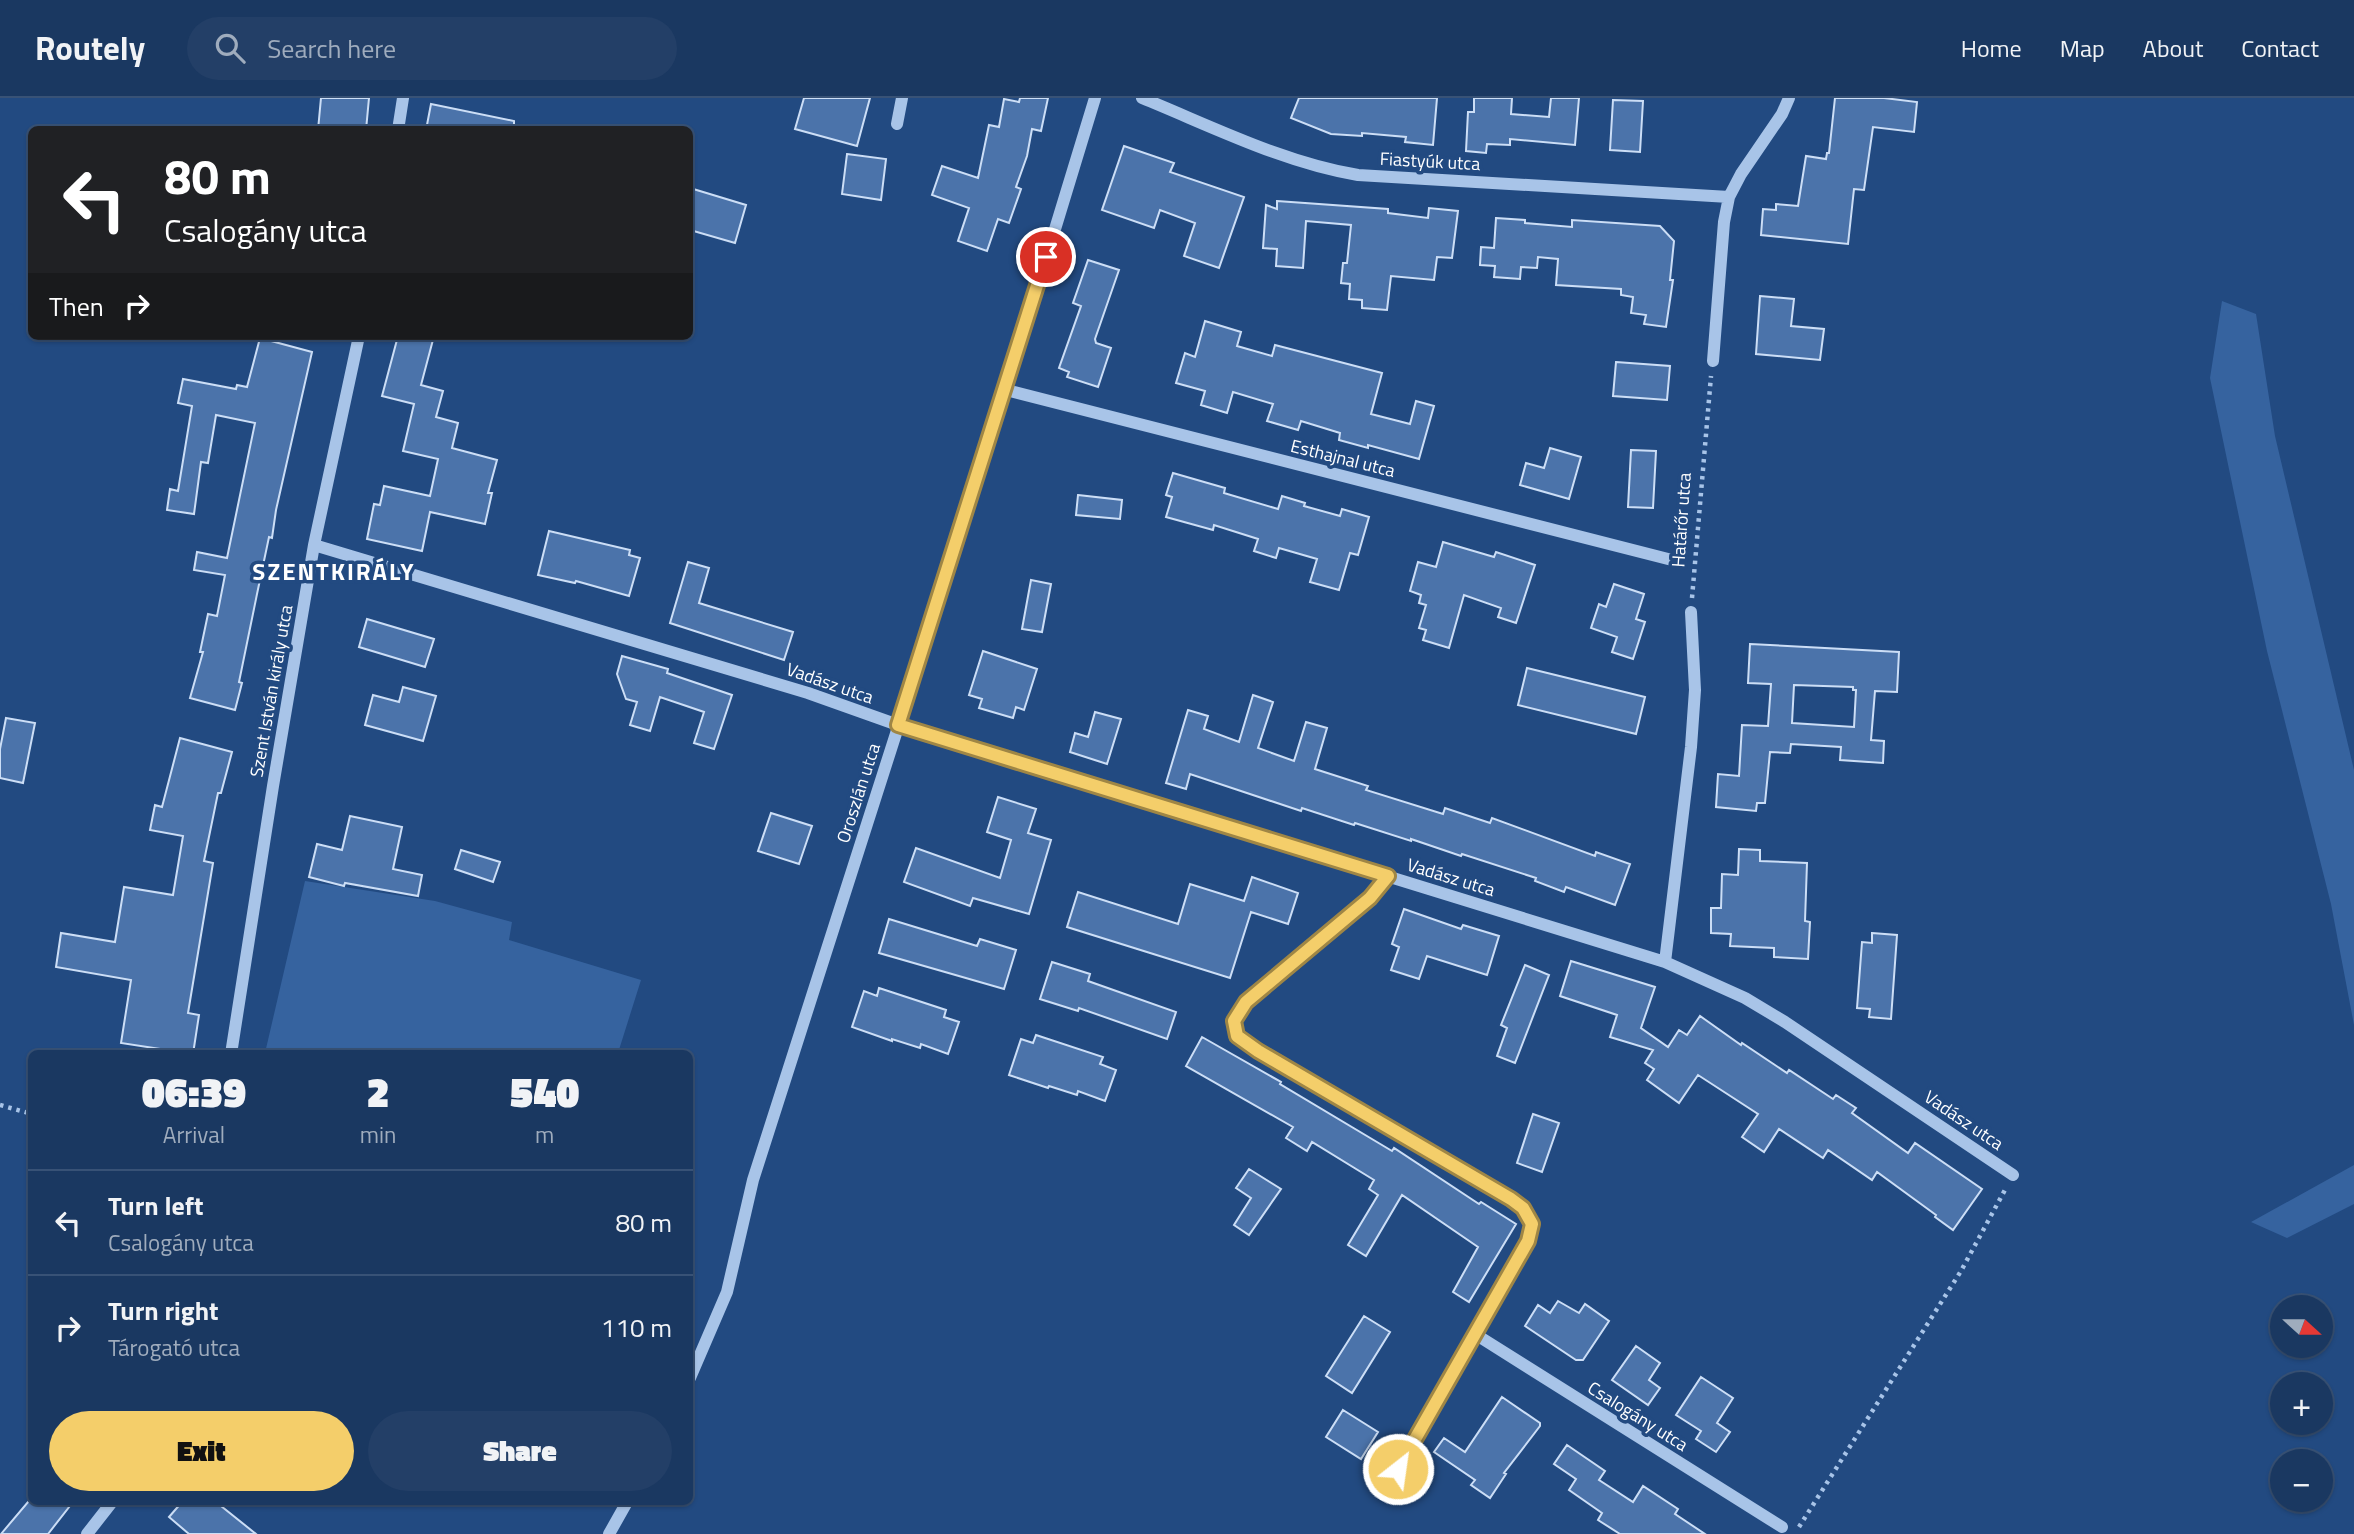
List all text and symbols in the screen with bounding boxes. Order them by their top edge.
search box [187,17,677,80]
text: Routely [35,23,145,73]
icon: search [211,29,249,67]
text: Search here [267,29,396,68]
text: Home [1961,30,2022,66]
text: Map [2060,30,2105,66]
text: About [2143,30,2203,66]
text: Contact [2241,30,2319,66]
text: 80 m [164,138,271,213]
street label: Fiastyúk utca [1379,145,1481,177]
icon: left [49,154,140,245]
text: Csalogány utca [164,206,367,254]
pin [1016,227,1076,287]
icon: arrive [1027,238,1065,276]
text: Then [49,287,104,326]
icon: right [118,287,156,325]
street label: Esthajnal utca [1288,432,1398,484]
street label: Határőr utca [1664,472,1698,568]
district label: SZENTKIRÁLY [252,553,416,589]
street label: Szent István király utca [243,603,299,779]
street label: Vadász utca [783,655,877,711]
street label: Oroszlán utca [829,740,887,846]
street label: Vadász utca [1404,851,1498,903]
text: 06:39 [142,1059,246,1123]
text: 2 [367,1059,390,1123]
text: 540 [510,1059,579,1123]
street label: Vadász utca [1919,1083,2009,1157]
text: Arrival [163,1117,225,1152]
text: min [360,1117,396,1152]
text: m [535,1117,554,1152]
text: Turn left [108,1186,203,1225]
text: 80 m [615,1203,672,1242]
icon: left [49,1204,87,1242]
text: Csalogány utca [108,1225,254,1260]
text: Turn right [108,1291,219,1330]
north arrow [2270,1295,2333,1358]
map controls [2270,1295,2333,1512]
text: 110 m [601,1308,672,1347]
icon: right [49,1309,87,1347]
text: Tárogató utca [108,1330,240,1365]
button: + [2270,1372,2333,1435]
street label: Csalogány utca [1582,1374,1694,1458]
button: Exit [49,1411,354,1491]
button: Share [368,1411,672,1491]
position arrow [1361,1432,1435,1506]
button: − [2270,1449,2333,1512]

